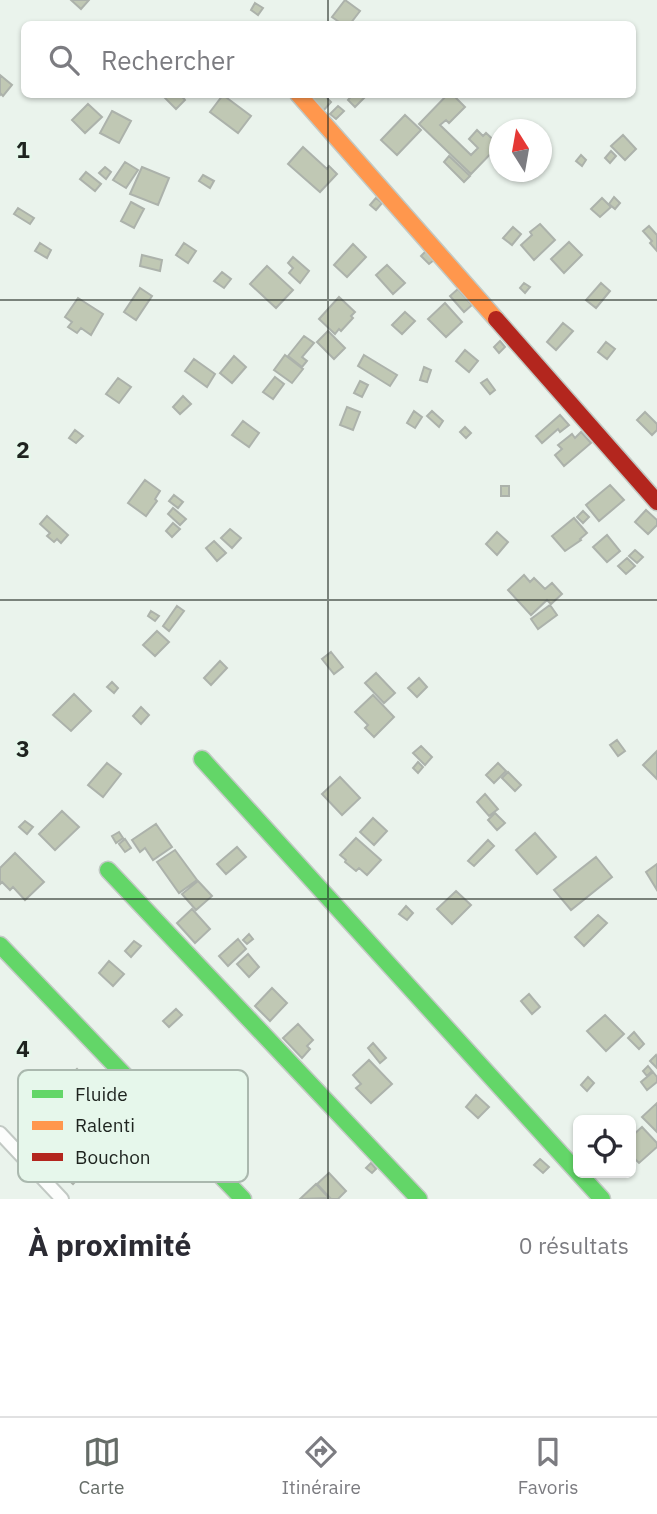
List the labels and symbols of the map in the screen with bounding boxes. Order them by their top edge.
north arrow [489,119,552,182]
text: 1 [16,134,30,164]
text: 2 [16,434,30,464]
text: 3 [16,733,30,763]
text: 4 [16,1033,30,1063]
legend [18,1070,248,1182]
text: Fluide [75,1082,128,1106]
text: Ralenti [75,1113,135,1137]
text: Bouchon [75,1145,151,1169]

